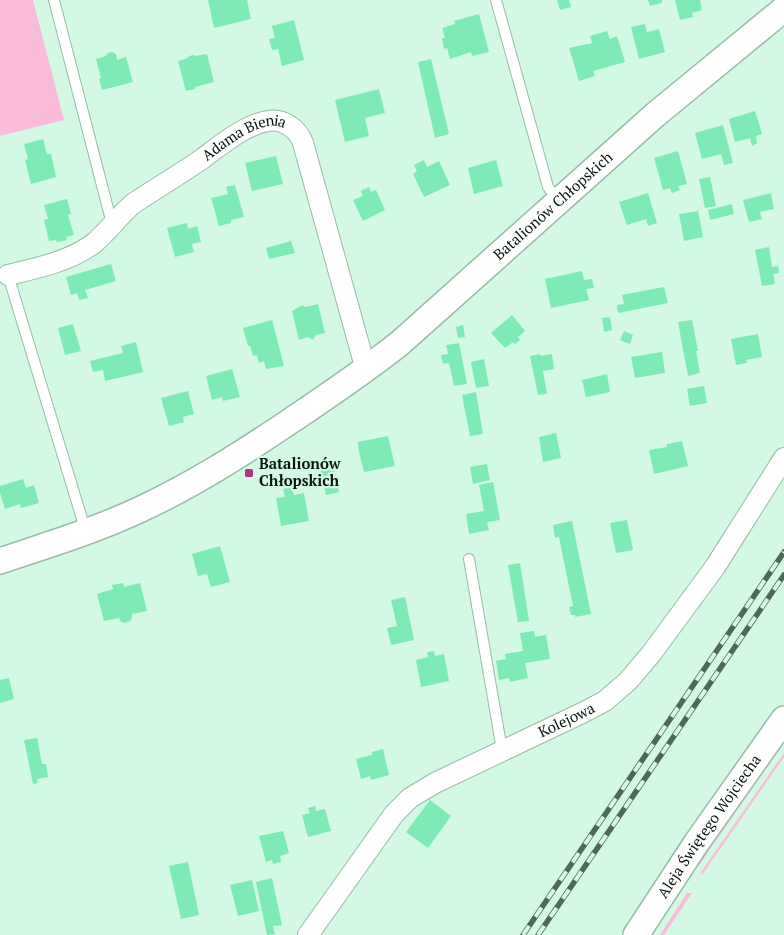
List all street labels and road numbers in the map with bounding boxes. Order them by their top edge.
street label: Adama Bienia [197,109,290,165]
street label: Batalionów Chłopskich [489,146,617,264]
street label: Kolejowa [535,697,598,741]
street label: Aleja Świętego Wojciecha [652,750,765,901]

